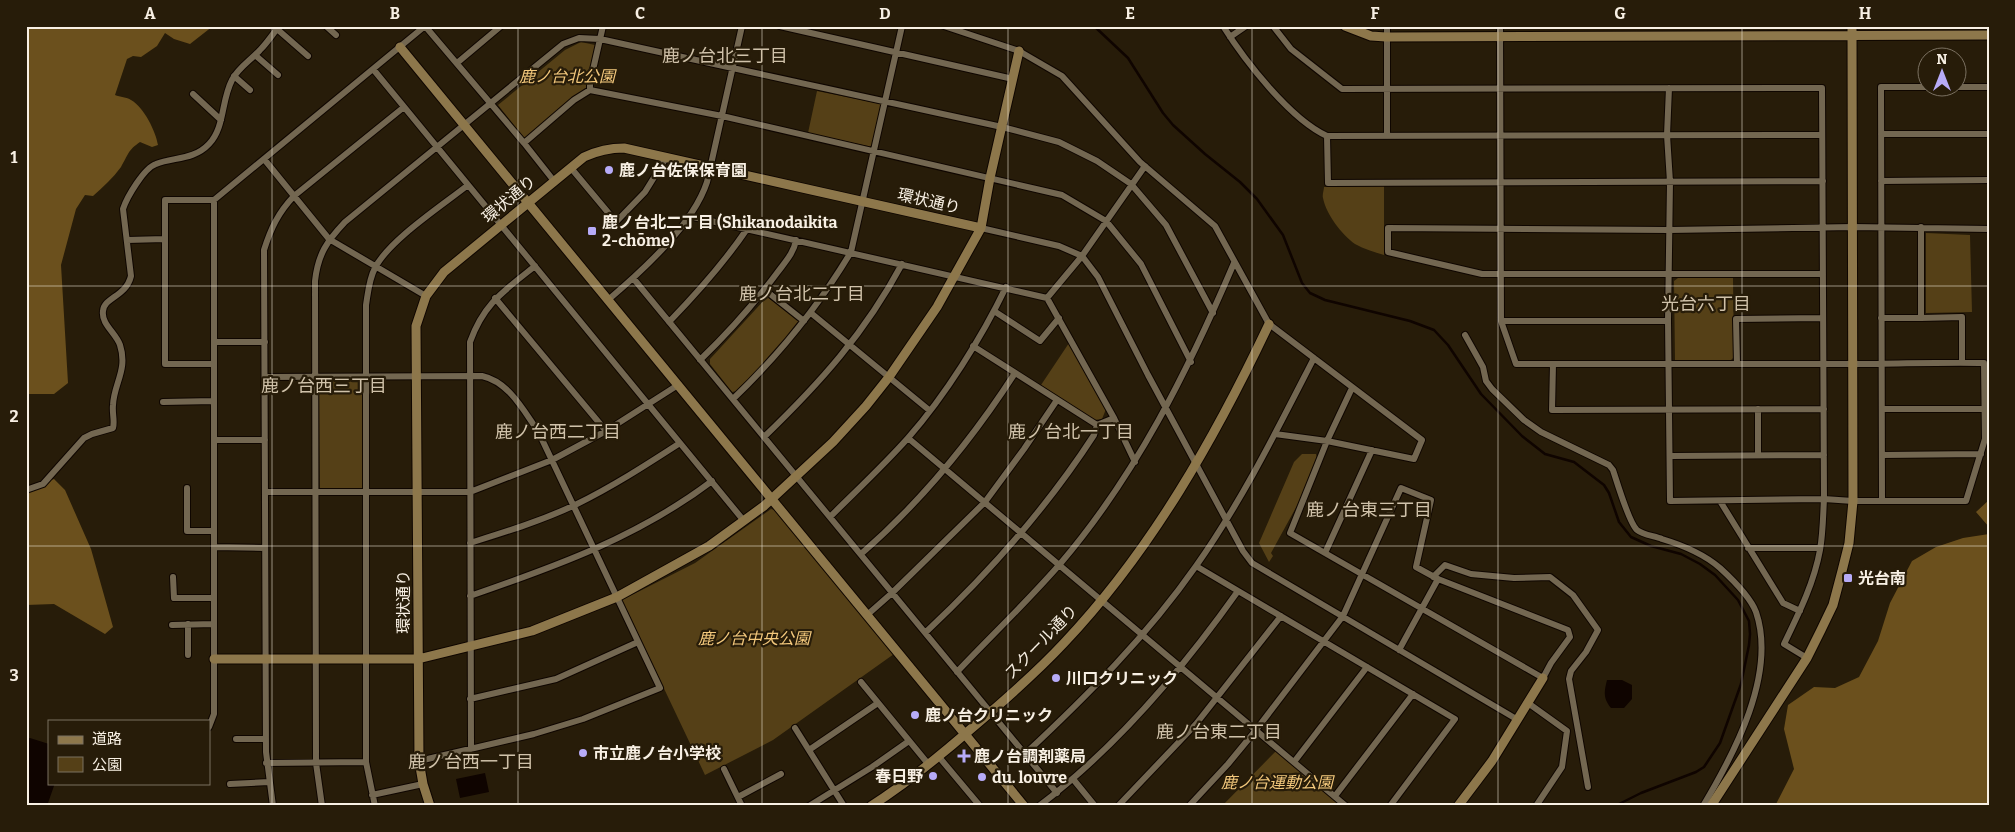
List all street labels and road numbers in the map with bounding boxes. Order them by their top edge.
street label: 環状通り [478,171,540,227]
street label: 環状通り [896,185,962,217]
street label: 環状通り [394,570,413,634]
street label: スクール通り [1001,601,1081,683]

